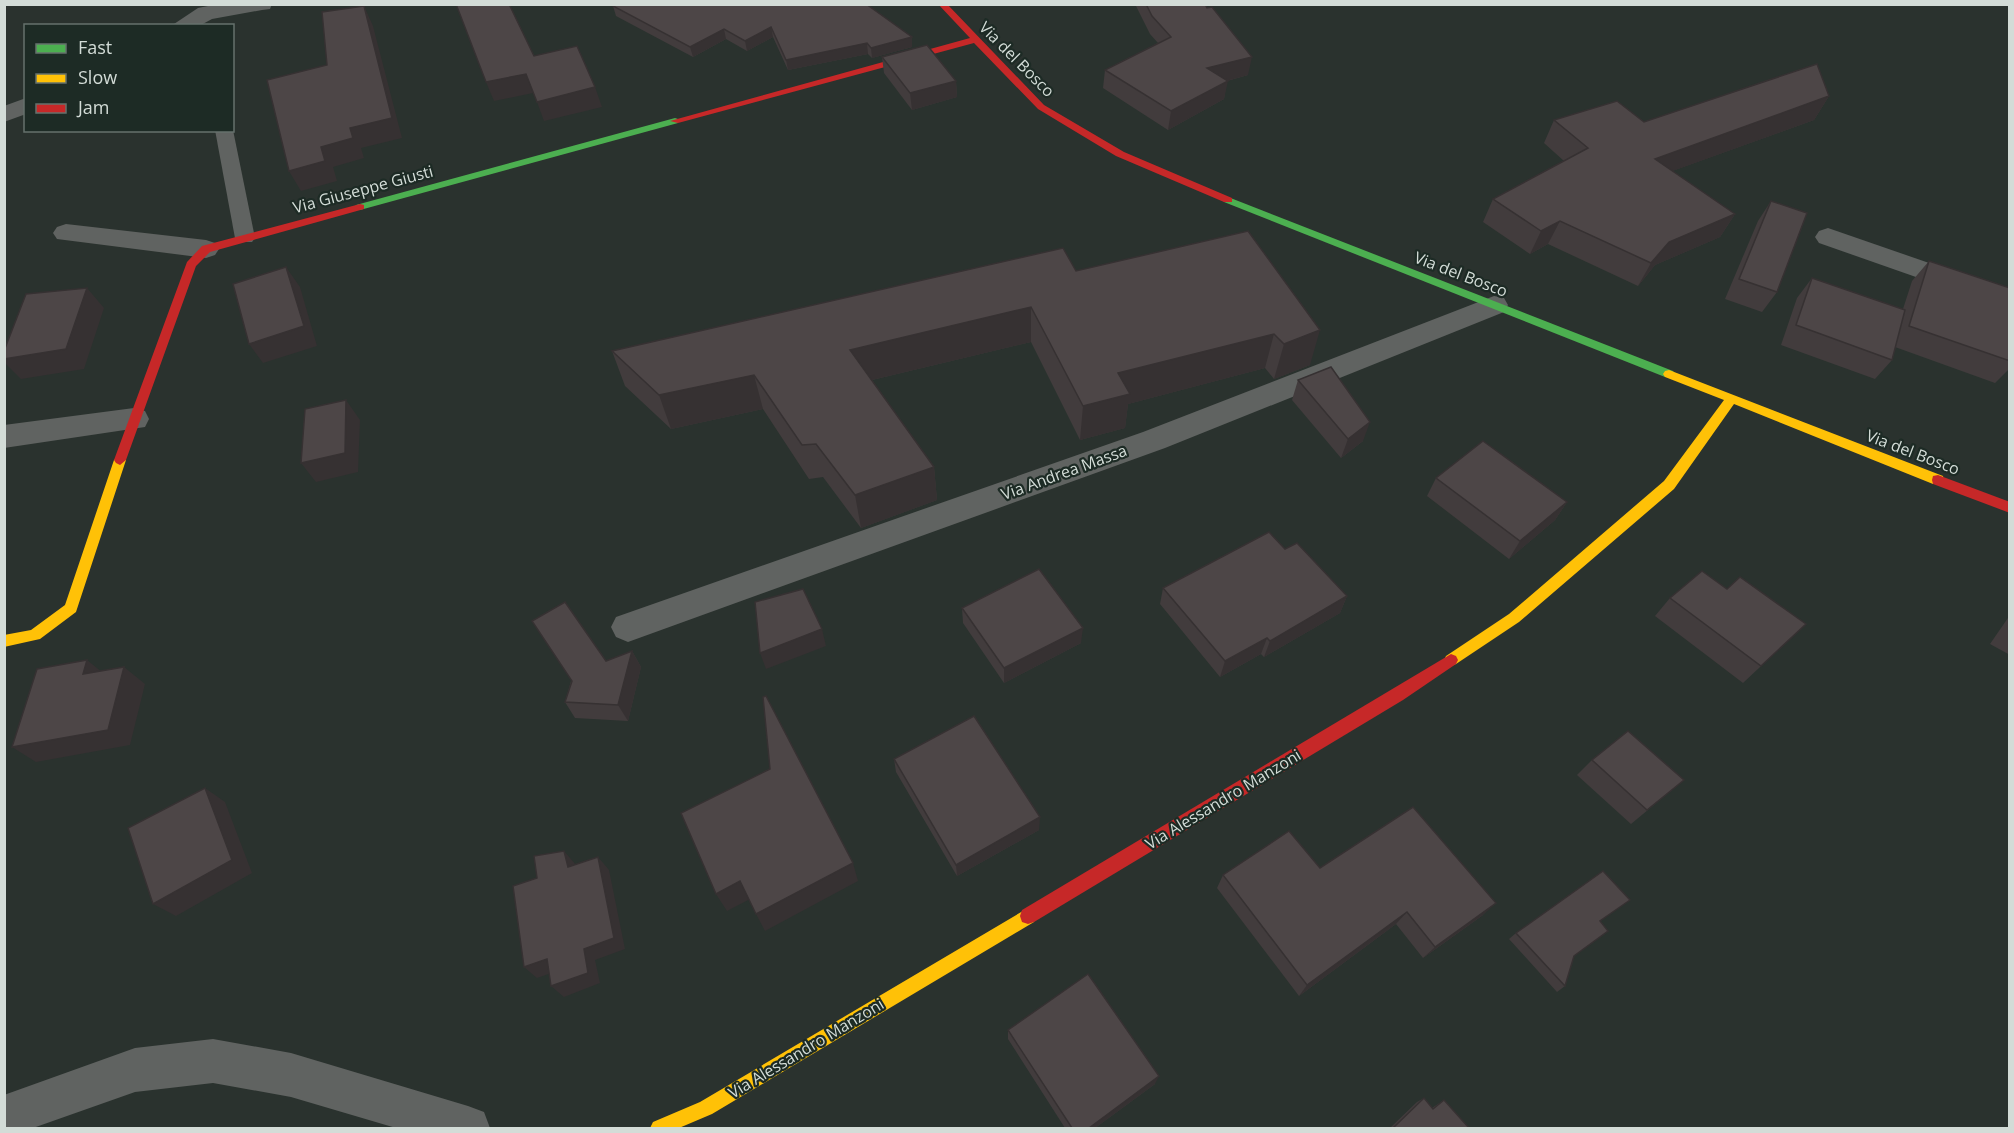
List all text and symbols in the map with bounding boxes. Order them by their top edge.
street label: Via del Bosco [974,16,1060,102]
legend [24,24,234,132]
text: Fast [78,35,112,59]
text: Slow [78,65,117,89]
text: Jam [76,95,110,119]
street label: Via Giuseppe Giusti [290,160,436,218]
street label: Via del Bosco [1411,246,1511,302]
street label: Via del Bosco [1863,424,1963,480]
street label: Via Andrea Massa [998,439,1130,505]
street label: Via Alessandro Manzoni [1141,744,1305,854]
street label: Via Alessandro Manzoni [724,993,888,1103]

